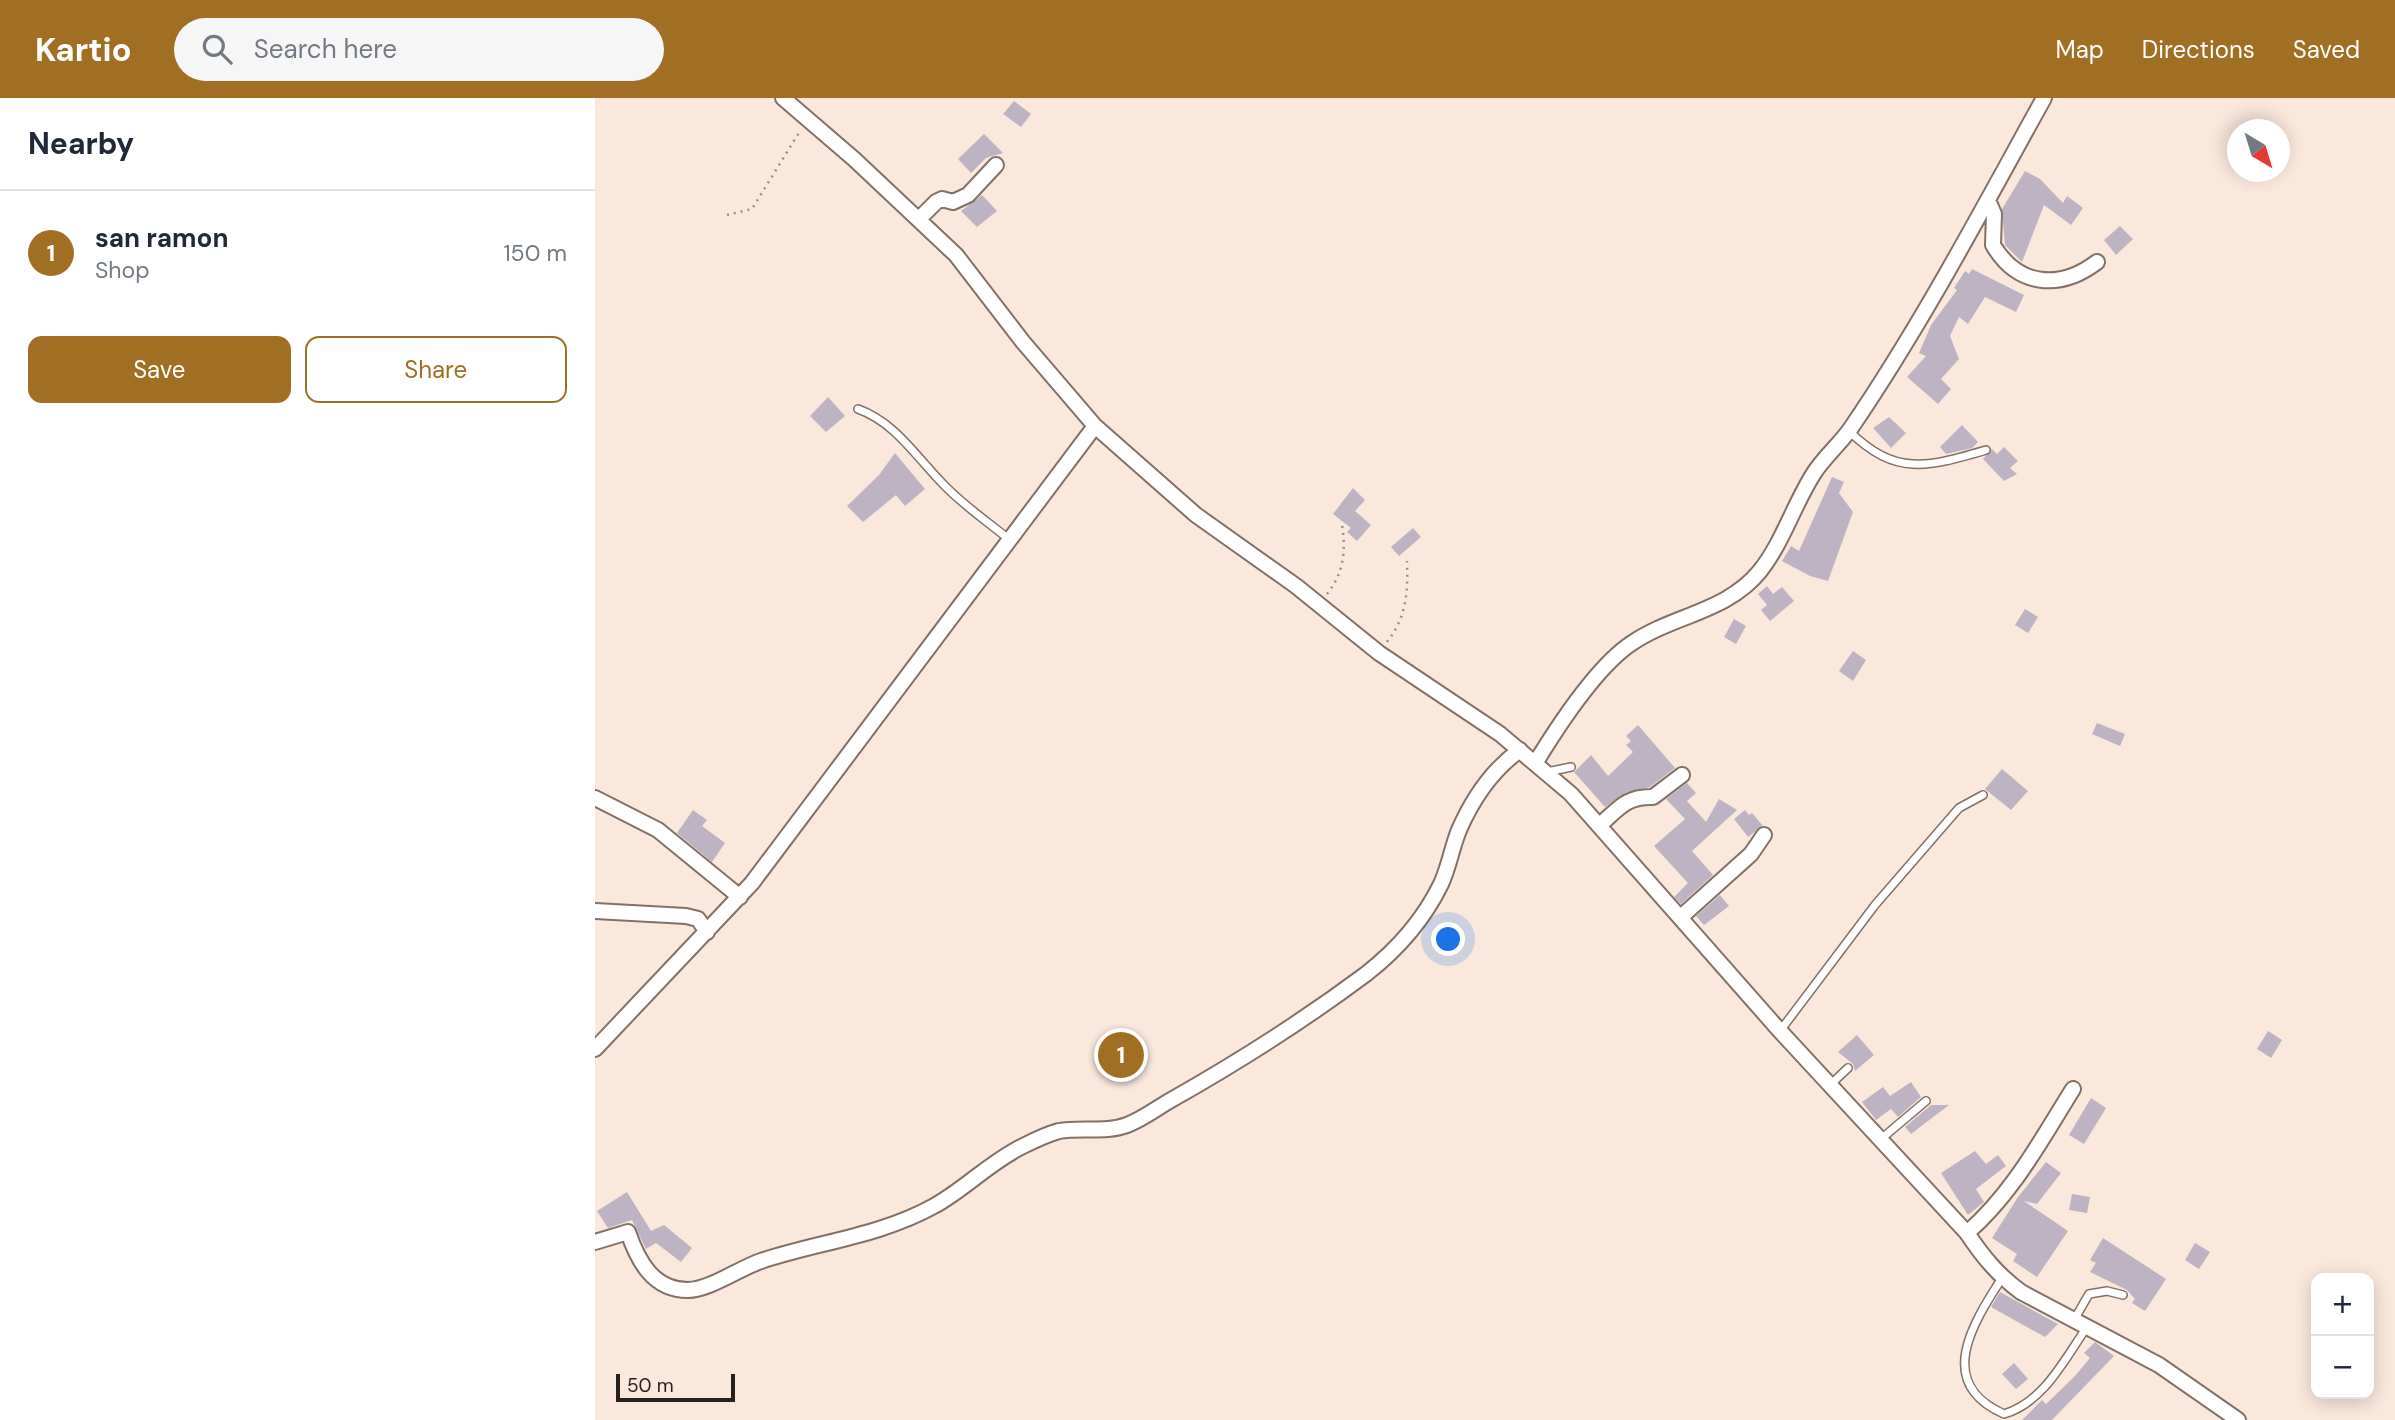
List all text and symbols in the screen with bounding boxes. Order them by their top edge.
search box [174,18,664,81]
text: Kartio [35,28,132,71]
icon: search [198,30,236,68]
text: Search here [254,32,397,66]
text: Map [2056,34,2104,65]
text: Directions [2142,34,2255,65]
text: Saved [2293,34,2360,65]
north arrow [2227,119,2290,182]
text: Nearby [28,124,134,163]
text: san ramon [95,221,228,255]
text: 1 [47,238,55,268]
text: 150 m [503,238,567,268]
text: Shop [95,255,150,285]
button: Save [28,336,291,403]
button: Share [305,336,567,403]
your location [1431,922,1465,956]
pin: 1 [1098,1029,1144,1081]
map controls [2311,1273,2374,1399]
button: + [2311,1273,2374,1336]
button: − [2311,1336,2374,1399]
scale bar [616,1371,735,1403]
text: 50 m [627,1373,674,1398]

